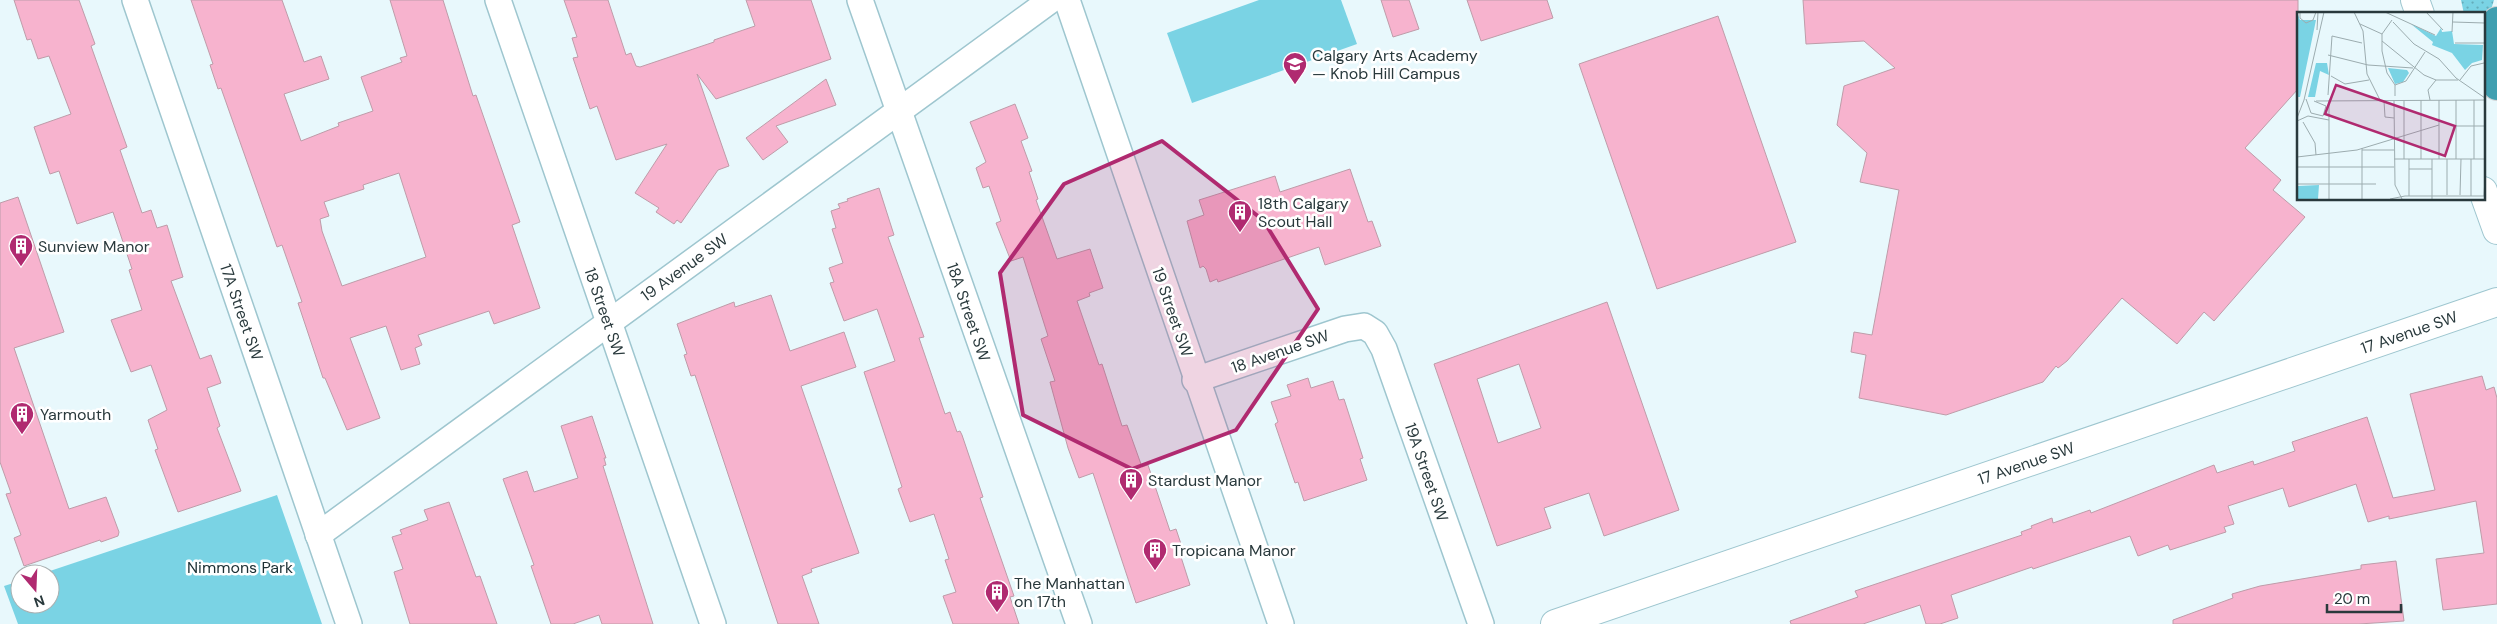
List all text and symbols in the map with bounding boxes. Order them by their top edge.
inset map [2297,12,2484,200]
place label: Calgary Arts Academy — Knob Hill Campus [1312,45,1478,84]
school or university icon: Calgary Arts Academy — Knob Hill Campus [1282,51,1308,85]
place label: 18th Calgary Scout Hall [1258,193,1349,232]
building icon: 18th Calgary Scout Hall [1227,199,1253,233]
street label: 19 Avenue SW [637,229,732,306]
building icon: Sunview Manor [8,233,34,267]
place label: Sunview Manor [38,236,150,257]
street label: 18A Street SW [942,260,995,365]
street label: 17A Street SW [215,261,268,364]
street label: 18 Street SW [579,265,630,360]
street label: 19 Street SW [1147,265,1198,360]
street label: 17 Avenue SW [2358,306,2461,359]
street label: 18 Avenue SW [1228,325,1332,378]
building icon: Yarmouth [9,401,35,435]
place label: Yarmouth [40,404,111,425]
street label: 19A Street SW [1400,420,1453,525]
street label: 17 Avenue SW [1975,437,2078,490]
building icon: Stardust Manor [1118,467,1144,501]
place label: Stardust Manor [1148,470,1262,491]
building icon: Tropicana Manor [1142,537,1168,571]
place label: Tropicana Manor [1172,540,1296,561]
park label: Nimmons Park [187,557,293,578]
north arrow [10,564,60,614]
place label: The Manhattan on 17th [1014,573,1125,612]
building icon: The Manhattan on 17th [984,579,1010,613]
scale bar [2327,582,2401,614]
text: 20 m [2334,589,2370,609]
text: N [31,591,47,611]

